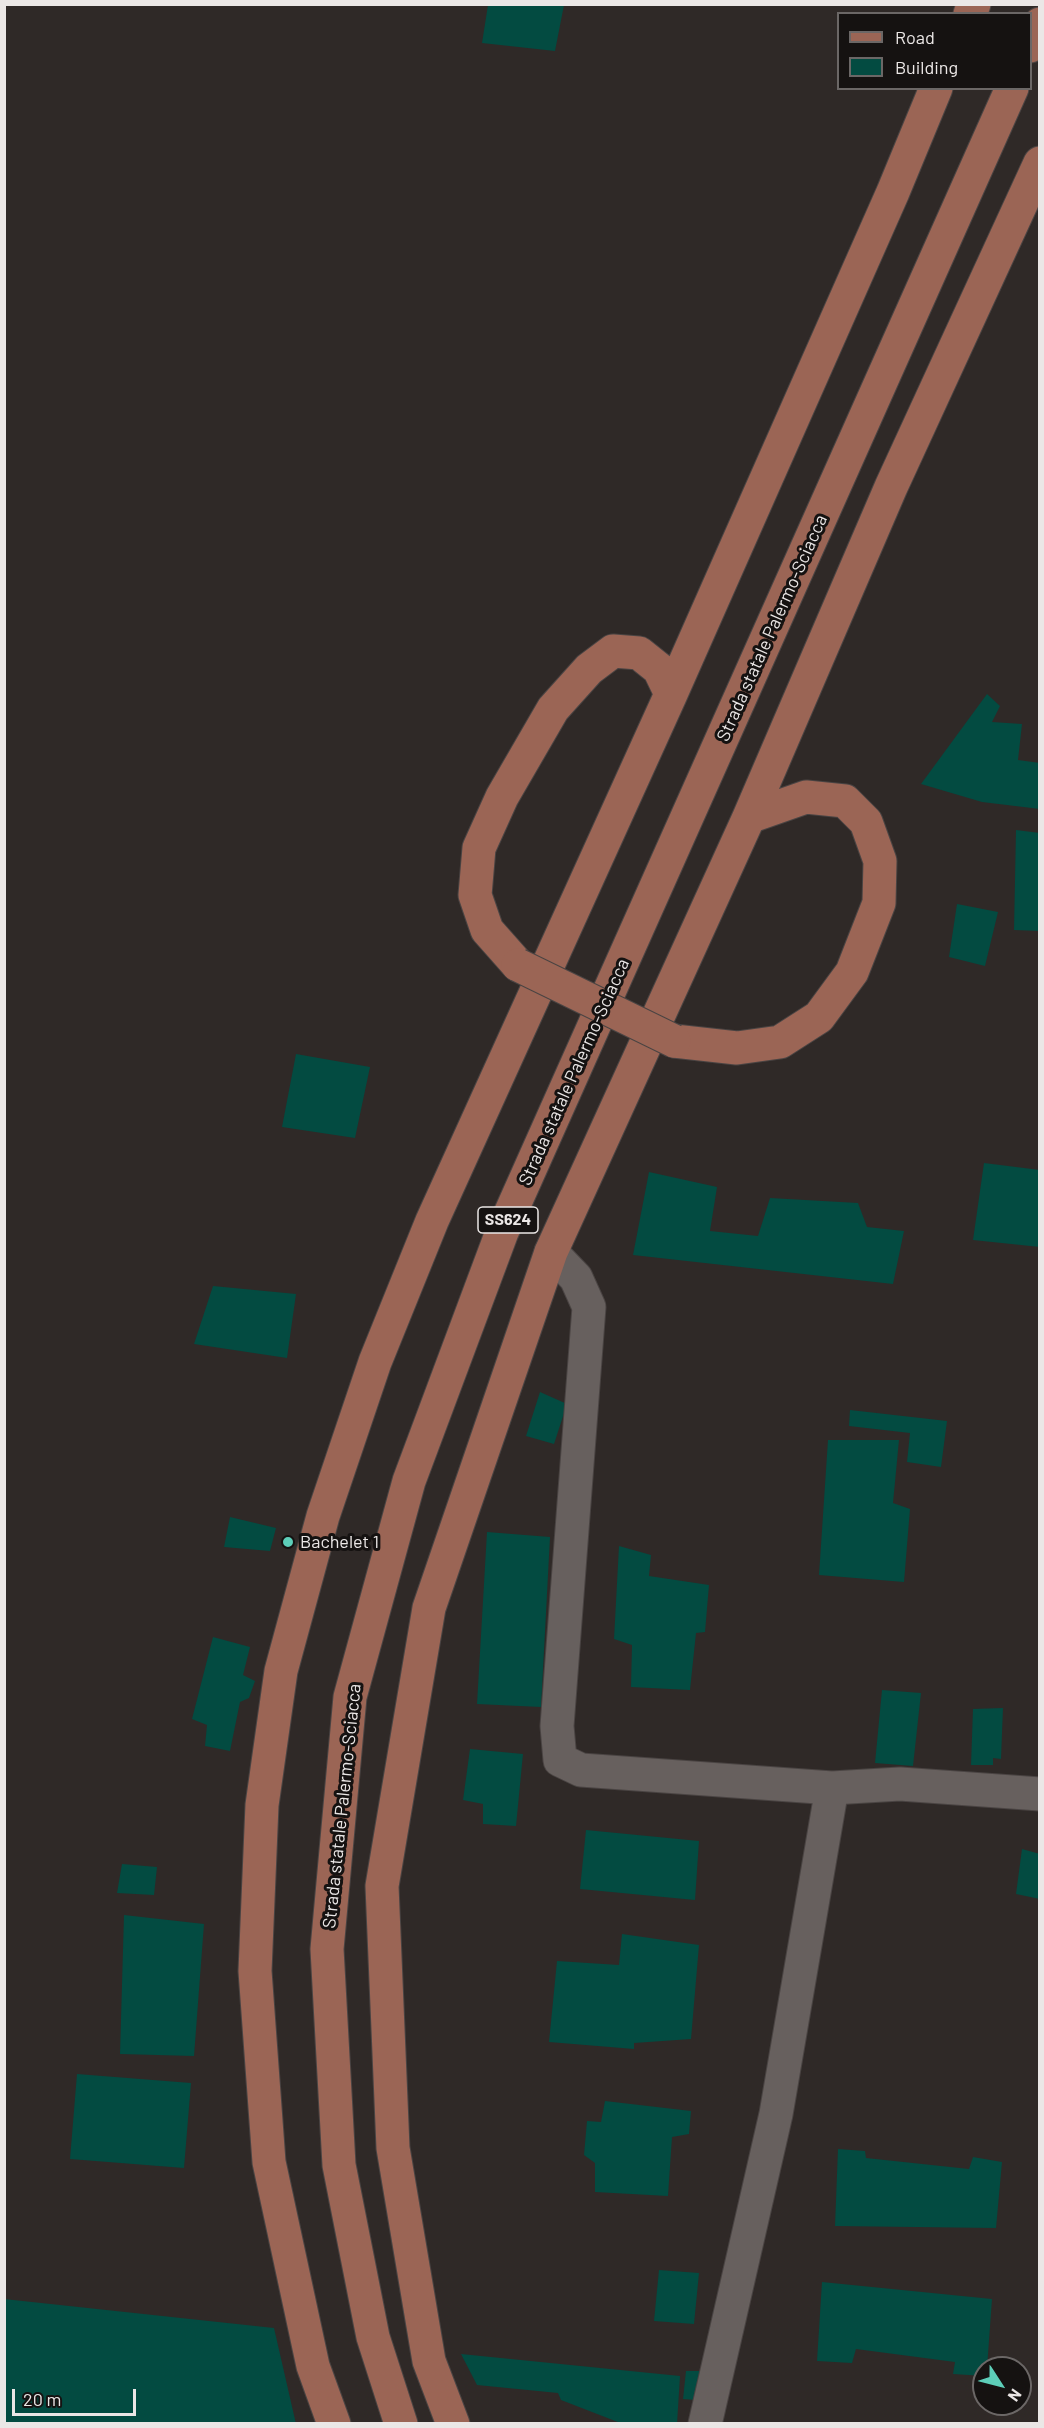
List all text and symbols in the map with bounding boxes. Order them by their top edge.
legend [837,12,1032,90]
text: Road [895,26,935,48]
text: Building [895,56,958,78]
street label: Strada statale Palermo-Sciacca [712,511,832,745]
street label: Strada statale Palermo-Sciacca [514,955,634,1189]
road number: SS624 [478,1207,538,1233]
place label: Bachelet 1 [300,1531,379,1553]
marker: Bachelet 1 [281,1535,295,1549]
street label: Strada statale Palermo-Sciacca [318,1683,366,1929]
north arrow [972,2356,1032,2416]
scale bar [15,2377,140,2415]
text: N [1005,2386,1026,2406]
text: 20 m [23,2388,61,2410]

